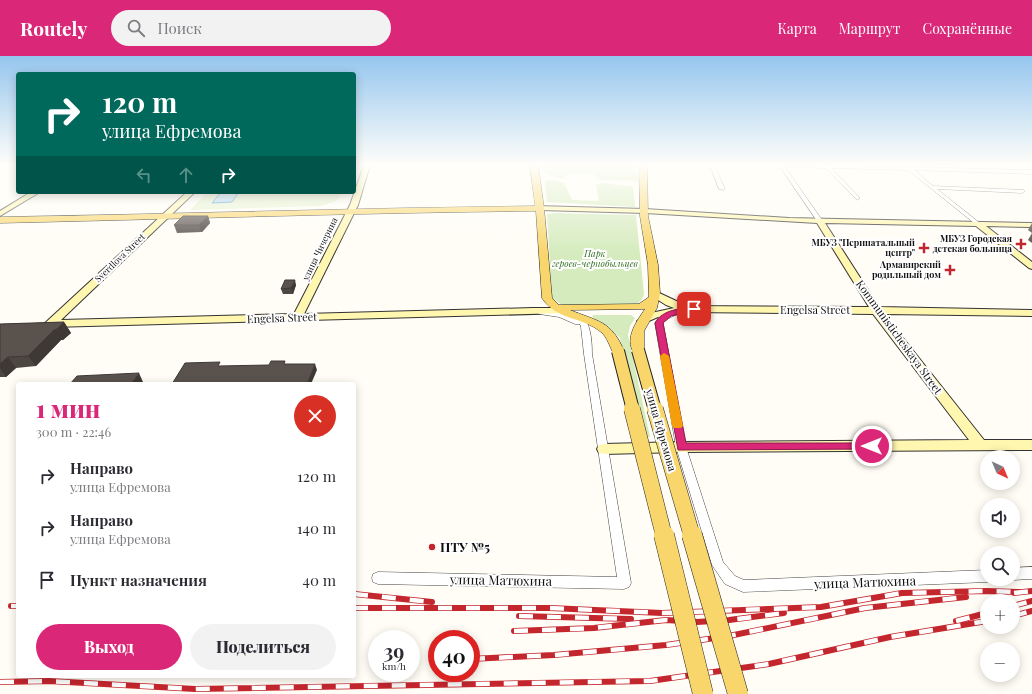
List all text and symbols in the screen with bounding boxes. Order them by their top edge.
search box [111,10,391,46]
text: Routely [20,15,87,41]
icon: search [125,17,147,39]
text: Поиск [157,18,202,38]
text: Карта [777,19,817,38]
text: Маршрут [839,19,901,38]
text: Сохранённые [923,19,1012,38]
text: 120 m [102,83,177,120]
icon: right [36,88,88,140]
text: улица Ефремова [102,119,241,143]
icon: left [133,164,155,186]
icon: ahead [175,164,197,186]
icon: right [217,164,239,186]
street label: улица Чичерина [298,215,340,283]
street label: Sverdlova Street [92,230,148,284]
place label: МБУЗ Городская детская больница [933,232,1012,254]
place label: МБУЗ "Перинатальный центр" [812,236,915,258]
marker: МБУЗ Городская детская больница [1015,238,1027,250]
marker: МБУЗ "Перинатальный центр" [918,242,930,254]
park label: Парк героев-чернобыльцев [551,247,639,269]
place label: Армавирский родильный дом [872,258,941,280]
marker: Армавирский родильный дом [944,264,956,276]
street label: Kommunisticheskaya Street [853,277,946,397]
pin [677,292,711,326]
icon: arrive [683,298,705,320]
street label: Engelsa Street [780,302,850,317]
street label: Engelsa Street [247,309,317,326]
street label: улица Ефремова [642,386,681,473]
text: 1 мин [36,392,100,424]
button: close [294,395,336,437]
text: 300 m · 22:46 [36,423,111,440]
position arrow [851,425,893,467]
north arrow [980,450,1020,490]
map controls [980,450,1020,682]
text: Направо [70,458,133,478]
icon: right [36,465,58,487]
text: 120 m [297,466,336,486]
text: улица Ефремова [70,478,171,495]
button: sound [980,498,1020,538]
text: Направо [70,510,133,530]
icon: right [36,517,58,539]
text: 140 m [297,518,336,538]
text: улица Ефремова [70,530,171,547]
place label: ПТУ №5 [440,538,490,555]
marker: ПТУ №5 [427,542,437,552]
button: search [980,546,1020,586]
icon: arrive [36,569,58,591]
text: Пункт назначения [70,570,207,590]
text: 40 m [303,570,336,590]
street label: улица Матюхина [449,570,553,589]
street label: улица Матюхина [813,571,917,592]
button: + [980,594,1020,634]
button: Выход [36,624,182,670]
button: Поделиться [190,624,336,670]
speed limit sign: 40 [428,630,480,682]
text: 39 [384,637,404,664]
button: − [980,642,1020,682]
text: km/h [382,659,406,673]

